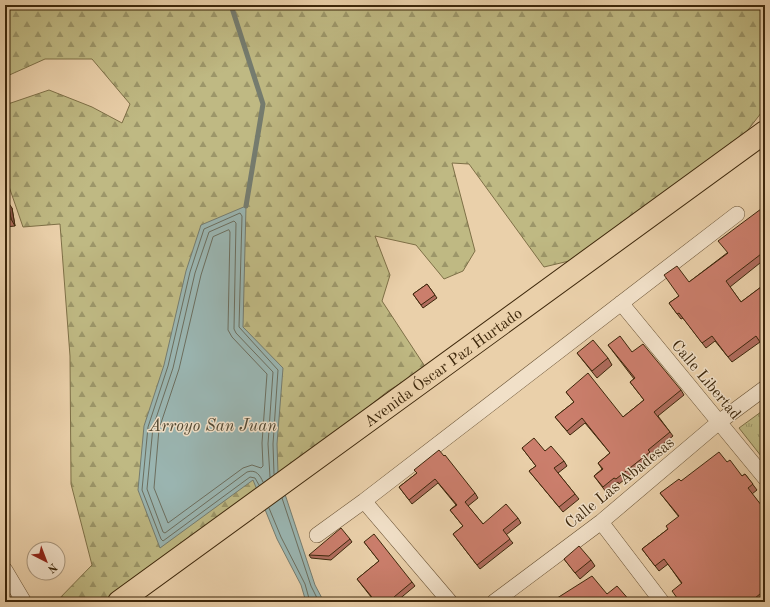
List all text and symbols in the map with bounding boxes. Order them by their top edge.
street label: Avenida Óscar Paz Hurtado [362,306,526,431]
street label: Calle Libertad [668,338,743,423]
water label: Arroyo San Juan [148,418,277,435]
street label: Calle Las Abadesas [563,435,678,532]
north arrow [26,541,66,581]
text: N [44,560,58,575]

